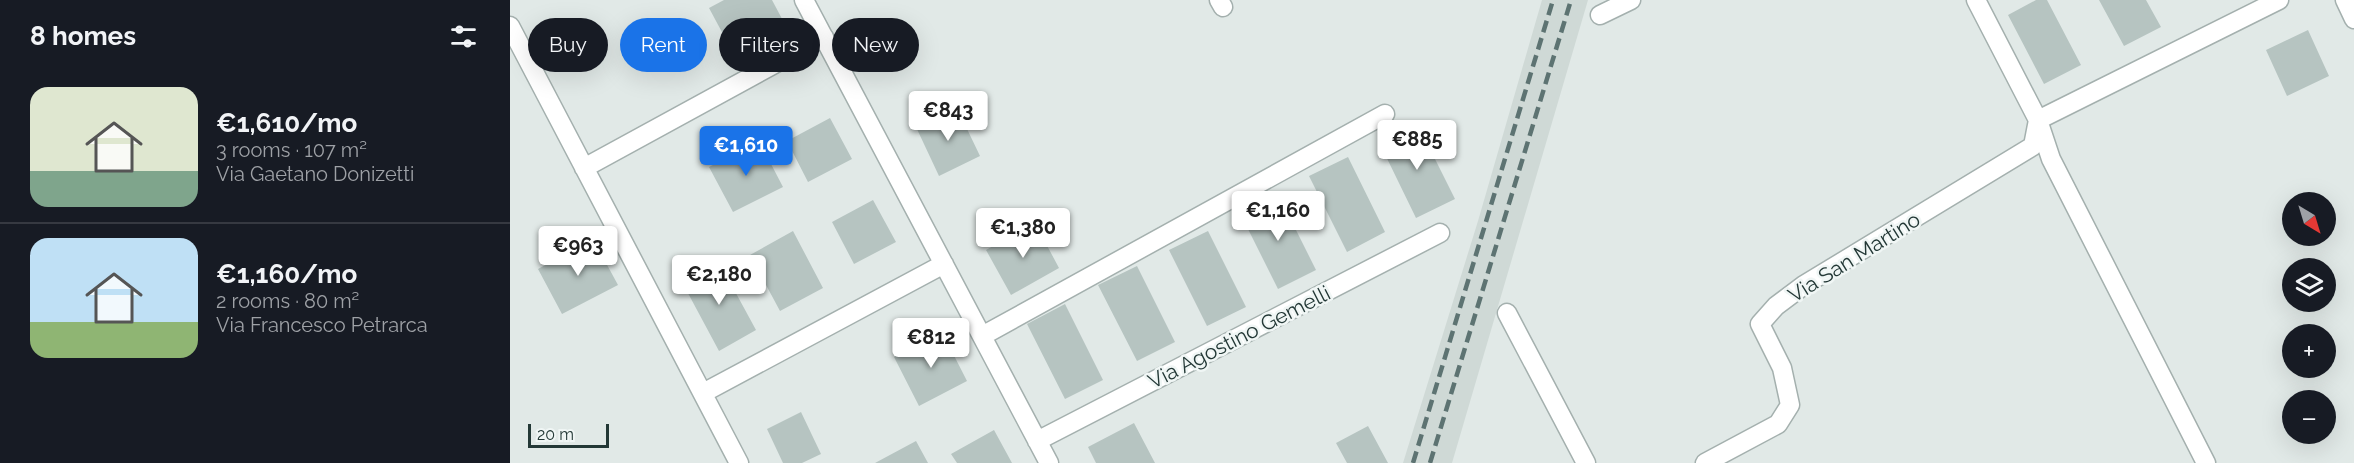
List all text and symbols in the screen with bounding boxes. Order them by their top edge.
chip: Buy [528,18,608,72]
chip: Rent [620,18,707,72]
chip: Filters [719,18,820,72]
chip: New [832,18,919,72]
icon: filters [447,20,480,53]
text: 8 homes [30,21,136,51]
pin: €843 [912,91,984,142]
text: €843 [923,98,973,122]
text: €1,610/mo [216,108,357,138]
icon: home [78,111,150,183]
pin: €885 [1381,120,1453,171]
pin: €1,610 [697,126,795,177]
text: €885 [1391,127,1443,151]
text: €1,610 [714,133,778,157]
text: 3 rooms · 107 m² [216,138,367,162]
text: Via Gaetano Donizetti [216,162,414,186]
pin: €1,160 [1229,191,1327,242]
north arrow [2282,192,2336,246]
map controls [2282,192,2336,444]
text: €1,160 [1246,198,1310,222]
street label: Via San Martino [1783,206,1925,308]
pin: €1,380 [974,208,1072,259]
text: €1,380 [990,215,1056,239]
pin: €963 [542,226,614,277]
text: €963 [553,233,603,257]
pin: €2,180 [670,255,768,306]
button: layers [2282,258,2336,312]
text: €1,160/mo [216,259,357,289]
icon: home [78,262,150,334]
text: €2,180 [686,262,752,286]
street label: Via Agostino Gemelli [1144,280,1334,394]
text: 2 rooms · 80 m² [216,289,359,313]
text: Via Francesco Petrarca [216,313,428,337]
pin: €812 [895,318,967,369]
button: + [2282,324,2336,378]
text: €812 [906,325,956,349]
button: − [2282,390,2336,444]
scale bar [528,421,609,448]
text: 20 m [537,425,574,444]

